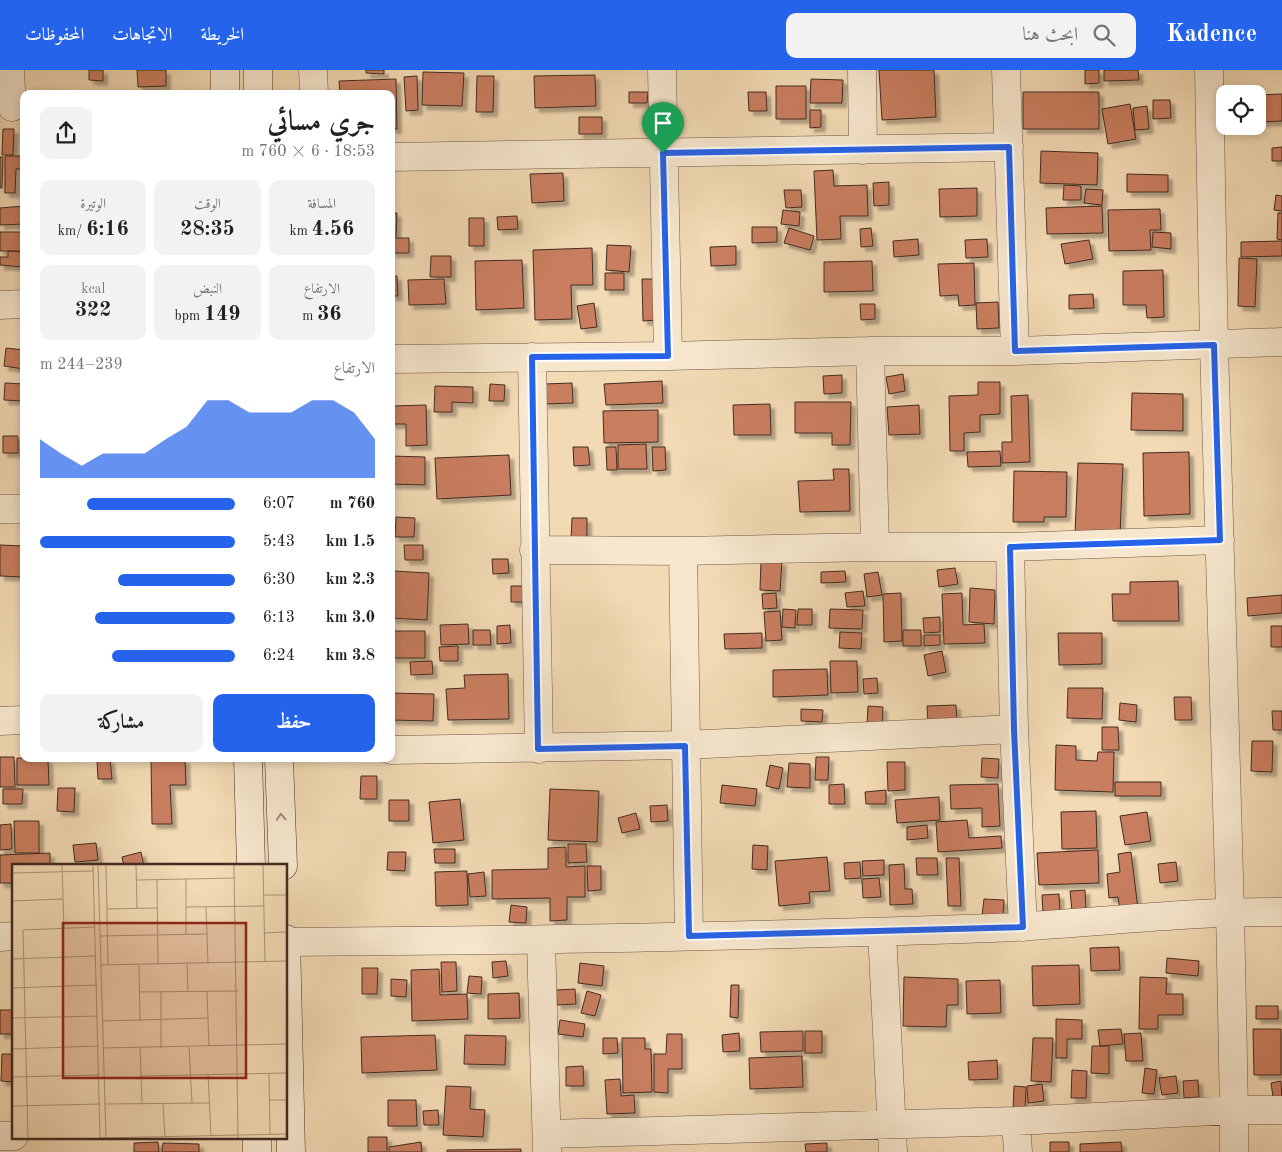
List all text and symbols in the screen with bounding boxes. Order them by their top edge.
search box [786,13,1136,58]
icon: search [1090,21,1118,49]
text: Kadence [1166,23,1257,47]
text: المحفوظات [25,26,84,44]
text: الاتجاهات [112,26,172,44]
text: الخريطة [200,26,244,44]
text: ابحث هنا [1022,26,1078,45]
map controls [1216,85,1266,135]
button: locate [1216,85,1266,135]
pin [642,102,684,153]
button: share [40,107,92,159]
text: جري مسائي [267,109,375,137]
icon: arrive [649,109,677,137]
text: 18:53 · 6 × 760 m [242,144,375,160]
text: الوتيرة [80,197,106,211]
text: الوقت [194,197,221,211]
text: المسافة [308,197,336,211]
text: 6:16 [86,219,129,240]
text: 28:35 [180,219,235,240]
text: 4.56 [312,219,354,240]
text: /km [58,224,86,238]
text: km [289,224,312,238]
text: kcal [81,282,105,296]
text: النبض [193,282,222,296]
text: الارتفاع [304,282,340,296]
text: 322 [75,300,111,321]
text: 149 [204,304,241,325]
text: 36 [317,304,342,325]
text: bpm [175,309,204,323]
text: m [302,309,317,323]
text: 239–244 m [40,357,123,373]
text: الارتفاع [333,361,375,377]
text: 6:07 [263,496,295,512]
text: 760 m [330,496,375,512]
text: 5:43 [263,534,295,550]
text: 1.5 km [326,534,375,550]
text: 6:30 [263,572,295,588]
text: 2.3 km [326,572,375,588]
text: 6:13 [263,610,295,626]
text: 3.0 km [326,610,375,626]
text: 6:24 [263,648,295,664]
text: 3.8 km [326,648,375,664]
button: مشاركة [40,694,203,752]
button: حفظ [213,694,375,752]
one-way arrow [276,813,286,820]
inset map [12,864,288,1140]

